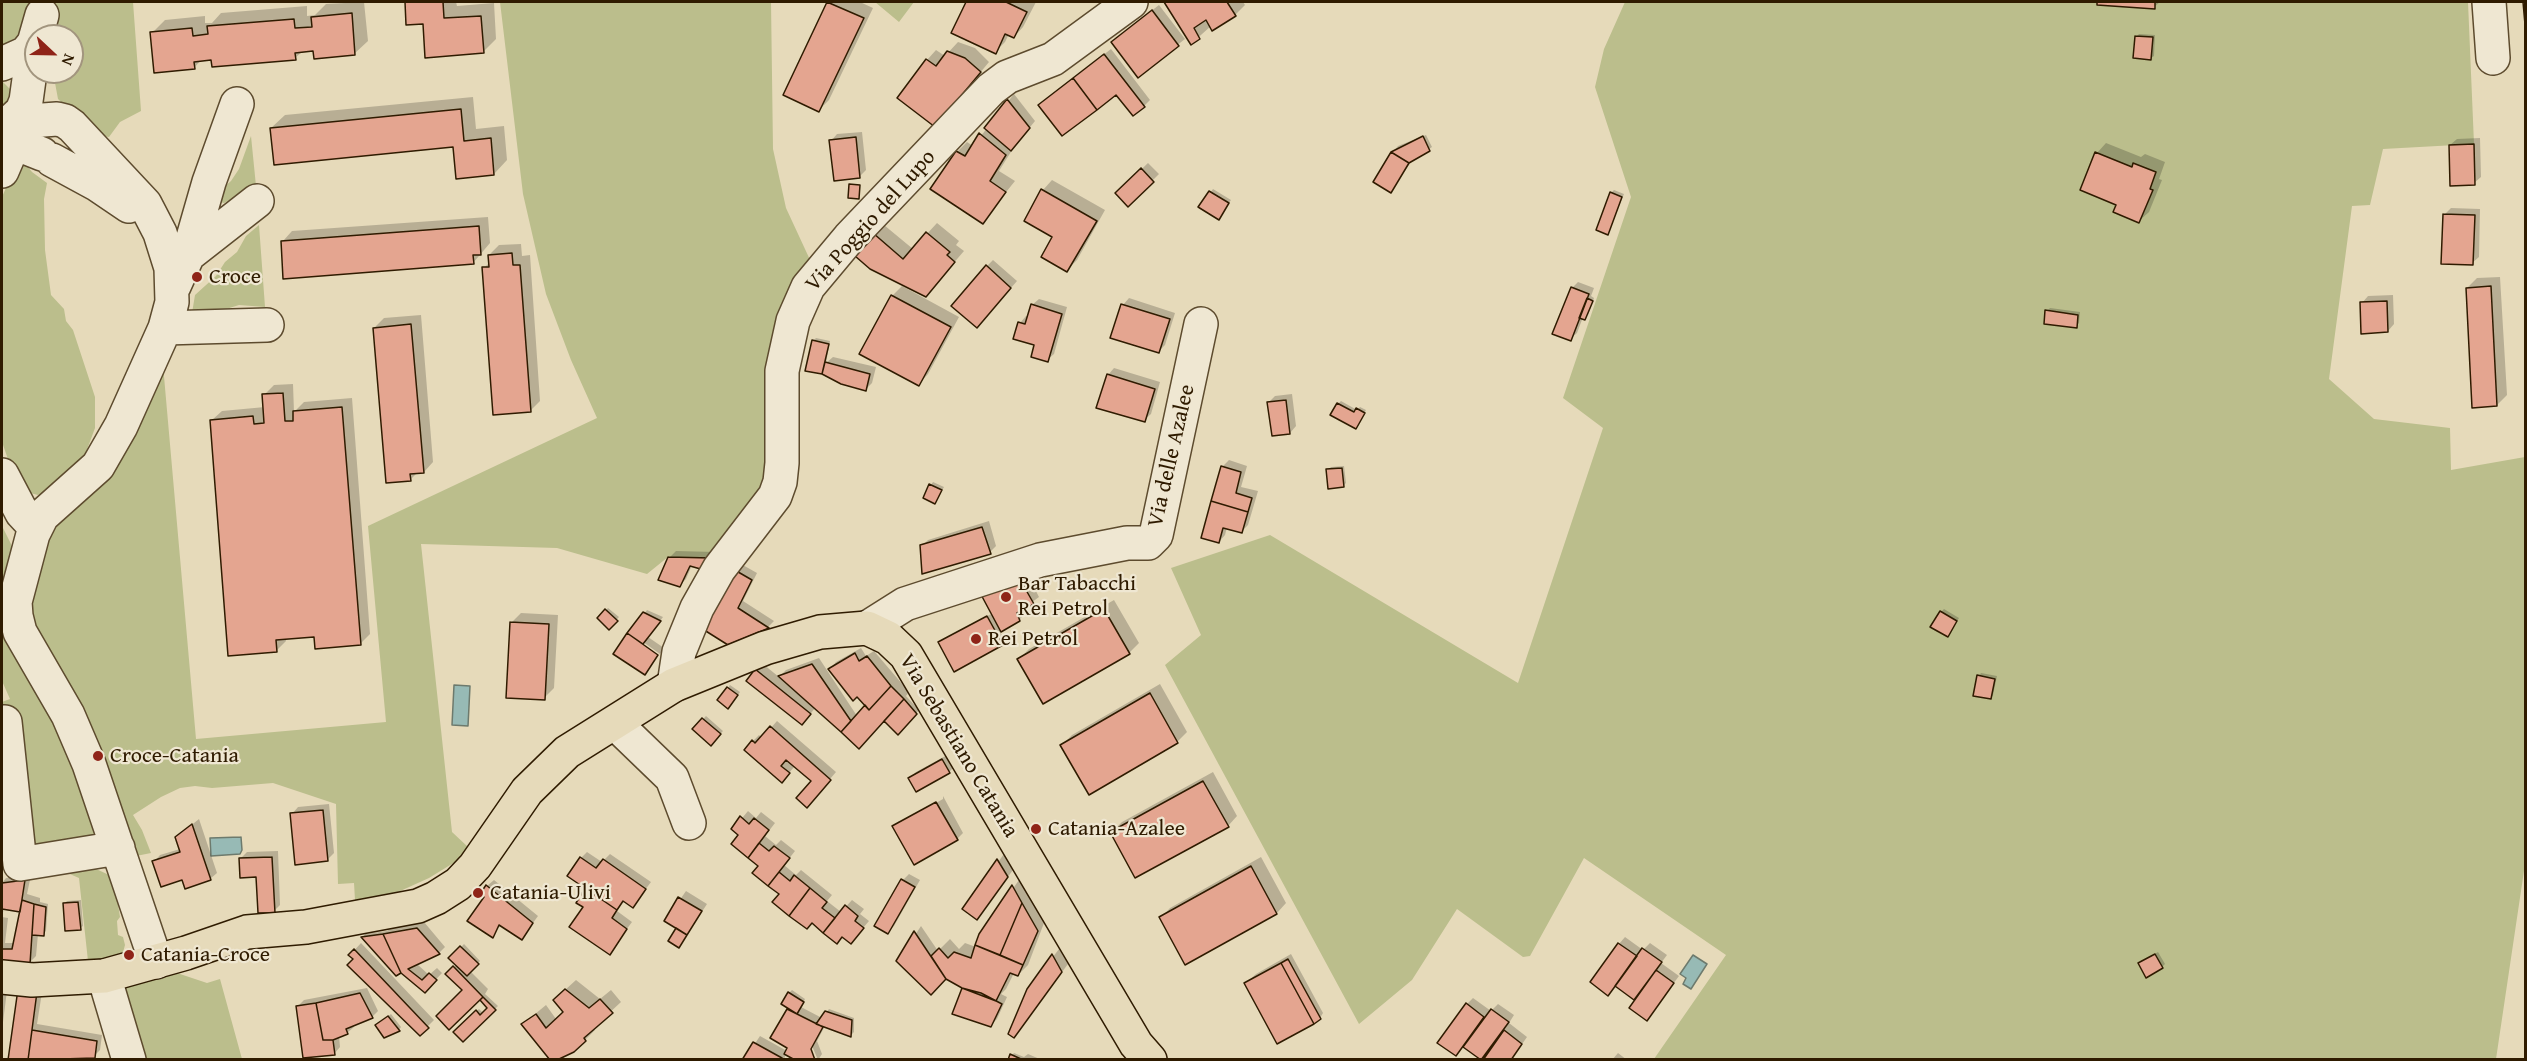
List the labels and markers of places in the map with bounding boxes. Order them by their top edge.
place label: Croce [209,264,261,290]
marker: Croce [190,270,204,284]
place label: Bar Tabacchi Rei Petrol [1018,571,1136,622]
marker: Bar Tabacchi Rei Petrol [999,590,1013,604]
place label: Rei Petrol [988,626,1078,652]
marker: Rei Petrol [969,632,983,646]
place label: Croce-Catania [110,743,239,769]
marker: Croce-Catania [91,749,105,763]
place label: Catania-Azalee [1048,816,1185,842]
marker: Catania-Azalee [1029,822,1043,836]
place label: Catania-Ulivi [490,880,611,906]
marker: Catania-Ulivi [471,886,485,900]
place label: Catania-Croce [141,942,270,968]
marker: Catania-Croce [122,948,136,962]

